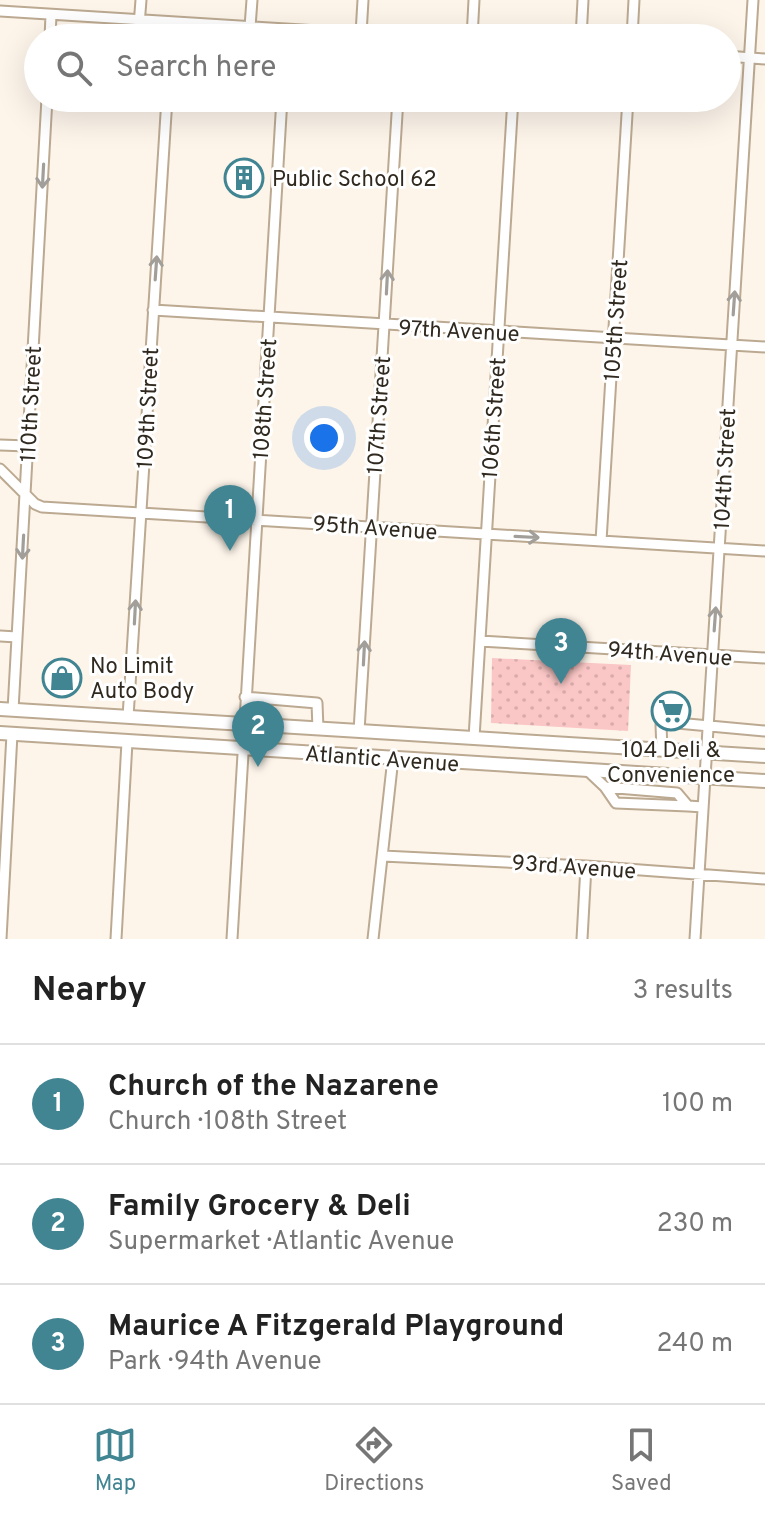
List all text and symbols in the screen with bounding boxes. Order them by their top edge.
search box [24,24,741,112]
icon: search [52,46,96,90]
text: Search here [116,50,276,87]
building icon: Public School 62 [223,157,265,199]
one-way arrow [35,162,50,189]
place label: Public School 62 [272,167,437,194]
one-way arrow [149,255,164,282]
street label: 105th Street [600,258,635,382]
one-way arrow [380,269,395,296]
one-way arrow [727,291,742,317]
street label: 97th Avenue [398,316,520,349]
street label: 108th Street [249,338,284,461]
street label: 110th Street [16,345,49,463]
street label: 109th Street [133,347,166,469]
street label: 107th Street [363,355,398,475]
street label: 106th Street [478,357,513,480]
street label: 104th Street [710,408,743,531]
your location [304,418,344,458]
pin: 1 [204,485,256,551]
street label: 95th Avenue [312,512,438,547]
one-way arrow [513,529,540,544]
one-way arrow [15,533,30,560]
one-way arrow [128,599,143,626]
one-way arrow [708,606,723,633]
pin: 3 [535,618,587,684]
street label: 94th Avenue [607,638,733,673]
one-way arrow [357,640,372,667]
place label: No Limit Auto Body [90,654,194,706]
shop icon: No Limit Auto Body [41,657,83,699]
supermarket icon: 104 Deli & Convenience [650,690,692,732]
pin: 2 [232,701,284,767]
place label: 104 Deli & Convenience [607,738,735,790]
street label: Atlantic Avenue [304,742,460,779]
street label: 93rd Avenue [511,851,637,886]
text: Nearby [32,970,147,1013]
text: 3 results [633,975,733,1008]
text: Church of the Nazarene [108,1069,439,1106]
text: 1 [53,1088,63,1121]
text: 100 m [662,1088,733,1121]
text: Church · 108th Street [108,1106,347,1139]
text: Family Grocery & Deli [108,1189,411,1226]
text: 2 [50,1208,66,1241]
text: 230 m [657,1208,733,1241]
text: Supermarket · Atlantic Avenue [108,1226,454,1259]
text: Maurice A Fitzgerald Playground [108,1309,564,1346]
text: 3 [50,1328,66,1361]
text: 240 m [656,1328,733,1361]
text: Park · 94th Avenue [108,1346,322,1379]
tab: Map [93,1423,137,1498]
tab: Directions [324,1423,424,1498]
tab: Saved [611,1423,672,1498]

